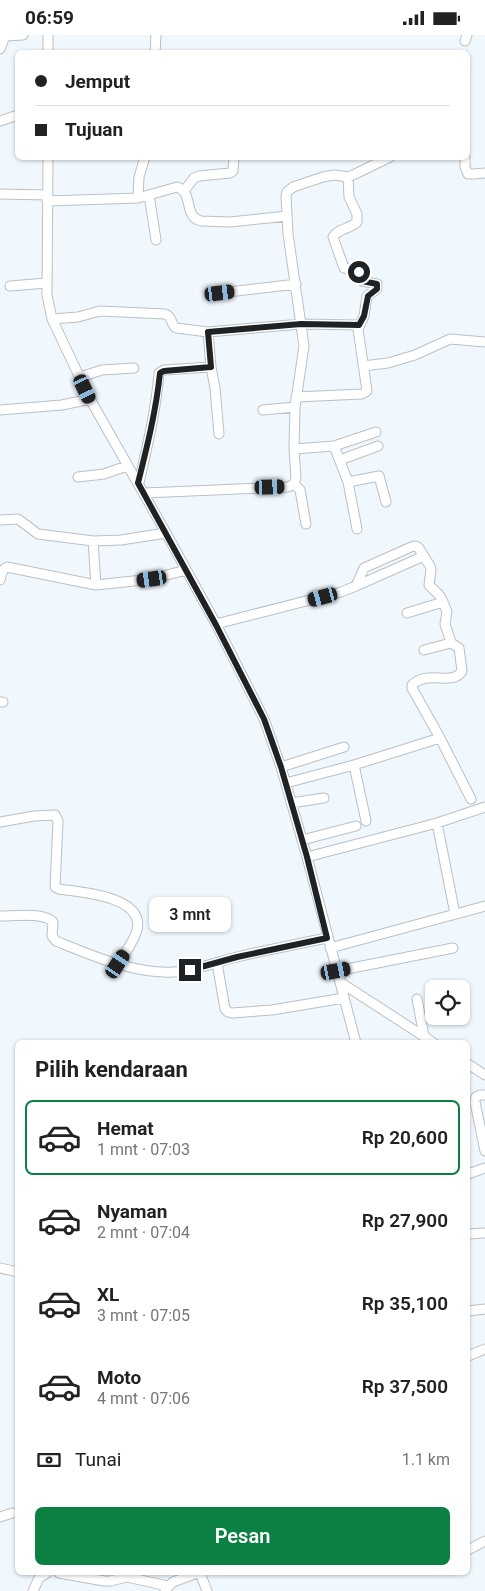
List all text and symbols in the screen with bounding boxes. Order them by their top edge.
text: 06:59 [25,6,74,29]
text: Jemput [65,70,130,93]
text: Tujuan [65,118,123,141]
route start [348,261,370,283]
car [204,284,235,302]
car [71,372,98,406]
car [254,479,285,495]
car [136,569,167,589]
car [306,586,339,608]
callout: 3 mnt [149,897,231,933]
text: 3 mnt [169,905,211,924]
car [103,947,132,981]
route end [179,959,201,981]
car [319,961,352,981]
map controls [425,980,470,1025]
button: locate [425,980,470,1025]
text: Pilih kendaraan [35,1057,188,1082]
icon: car [37,1115,82,1160]
text: Hemat [97,1117,154,1140]
text: Rp 20,600 [362,1126,448,1149]
text: 1 mnt · 07:03 [97,1140,190,1159]
icon: car [37,1198,82,1243]
text: Nyaman [97,1200,167,1223]
text: Rp 27,900 [362,1209,448,1232]
text: 2 mnt · 07:04 [97,1223,190,1242]
icon: car [37,1281,82,1326]
text: XL [97,1283,119,1306]
text: Rp 35,100 [362,1292,448,1315]
text: 3 mnt · 07:05 [97,1306,190,1325]
icon: car [37,1364,82,1409]
text: Moto [97,1366,141,1389]
text: Rp 37,500 [362,1375,448,1398]
text: 4 mnt · 07:06 [97,1389,190,1408]
icon: cash [35,1446,63,1474]
text: Tunai [75,1448,121,1471]
text: 1.1 km [402,1450,450,1469]
button: Pesan [35,1507,450,1565]

